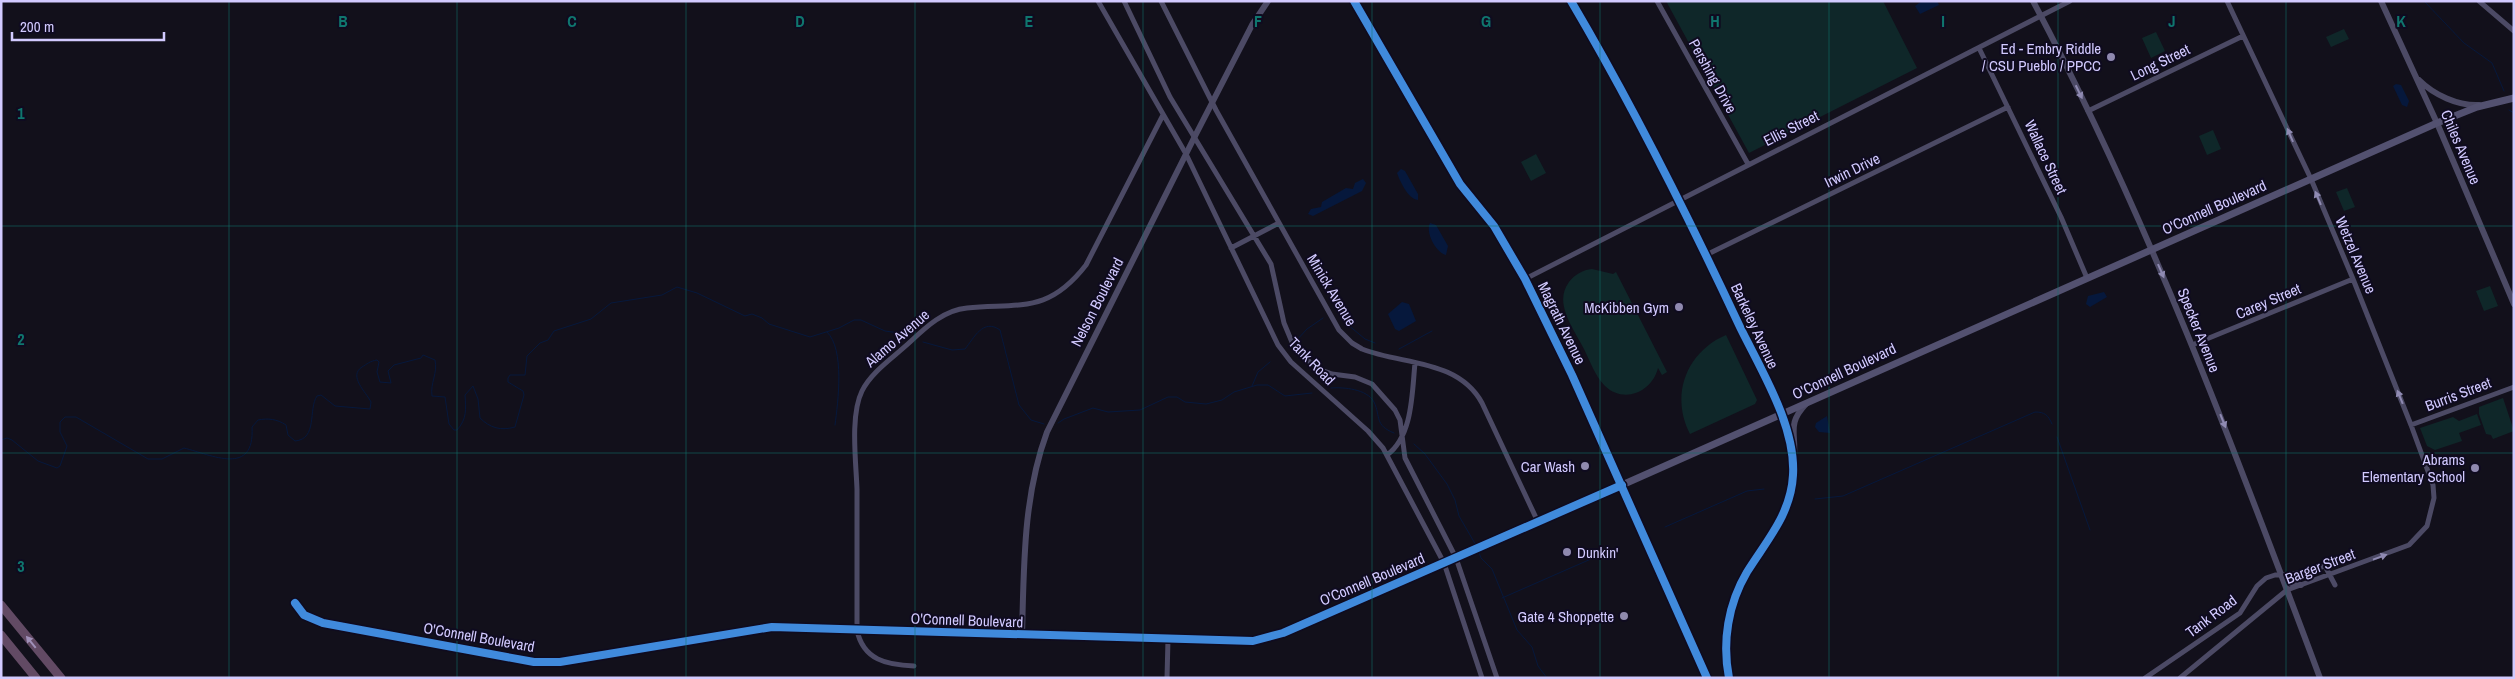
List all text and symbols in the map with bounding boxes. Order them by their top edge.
scale bar [12,10,165,42]
text: B [338,10,348,32]
text: C [567,10,577,32]
text: D [795,10,805,32]
text: E [1025,10,1034,32]
text: F [1254,10,1262,32]
text: G [1481,10,1491,32]
text: H [1710,10,1720,32]
text: I [1941,10,1945,32]
text: J [2168,10,2176,32]
text: K [2396,10,2406,32]
text: 200 m [20,16,54,37]
street label: Pershing Drive [1684,35,1742,117]
place label: Ed - Embry Riddle / CSU Pueblo / PPCC [1982,38,2101,76]
street label: Long Street [2127,38,2194,85]
marker: Ed - Embry Riddle / CSU Pueblo / PPCC [2105,51,2117,63]
one-way arrow [2075,85,2083,99]
text: 1 [17,102,25,124]
street label: Ellis Street [1760,105,1823,151]
street label: Chiles Avenue [2436,106,2486,188]
street label: Wallace Street [2020,117,2073,198]
one-way arrow [2286,128,2294,142]
street label: Irwin Drive [1821,147,1883,192]
street label: O'Connell Boulevard [2158,175,2270,239]
one-way arrow [2314,191,2322,205]
street label: Wetzel Avenue [2330,213,2382,297]
street label: Minick Avenue [1302,250,1362,330]
street label: Nelson Boulevard [1066,254,1128,350]
one-way arrow [2158,264,2166,278]
street label: Magrath Avenue [1533,278,1591,368]
street label: Carey Street [2232,278,2304,324]
street label: Barkeley Avenue [1726,280,1784,372]
street label: Specker Avenue [2173,285,2226,376]
place label: McKibben Gym [1584,297,1669,318]
marker: McKibben Gym [1673,301,1685,313]
street label: Alamo Avenue [859,304,934,373]
text: 2 [17,328,25,350]
street label: Tank Road [1284,332,1340,390]
street label: O'Connell Boulevard [1789,338,1899,404]
street label: Burris Street [2422,372,2495,416]
one-way arrow [2396,389,2404,404]
one-way arrow [2220,414,2227,429]
place label: Abrams Elementary School [2362,449,2465,487]
place label: Car Wash [1521,456,1575,477]
marker: Car Wash [1579,460,1591,472]
marker: Abrams Elementary School [2469,462,2481,474]
place label: Dunkin' [1577,542,1618,563]
street label: Barger Street [2282,543,2358,589]
marker: Dunkin' [1561,546,1573,558]
street label: O'Connell Boulevard [1316,547,1428,611]
one-way arrow [2372,553,2387,560]
text: 3 [17,555,25,577]
street label: Tank Road [2181,590,2241,642]
place label: Gate 4 Shoppette [1518,606,1614,627]
street label: O'Connell Boulevard [910,608,1024,632]
marker: Gate 4 Shoppette [1618,610,1630,622]
street label: O'Connell Boulevard [422,617,536,657]
one-way arrow [25,635,36,648]

